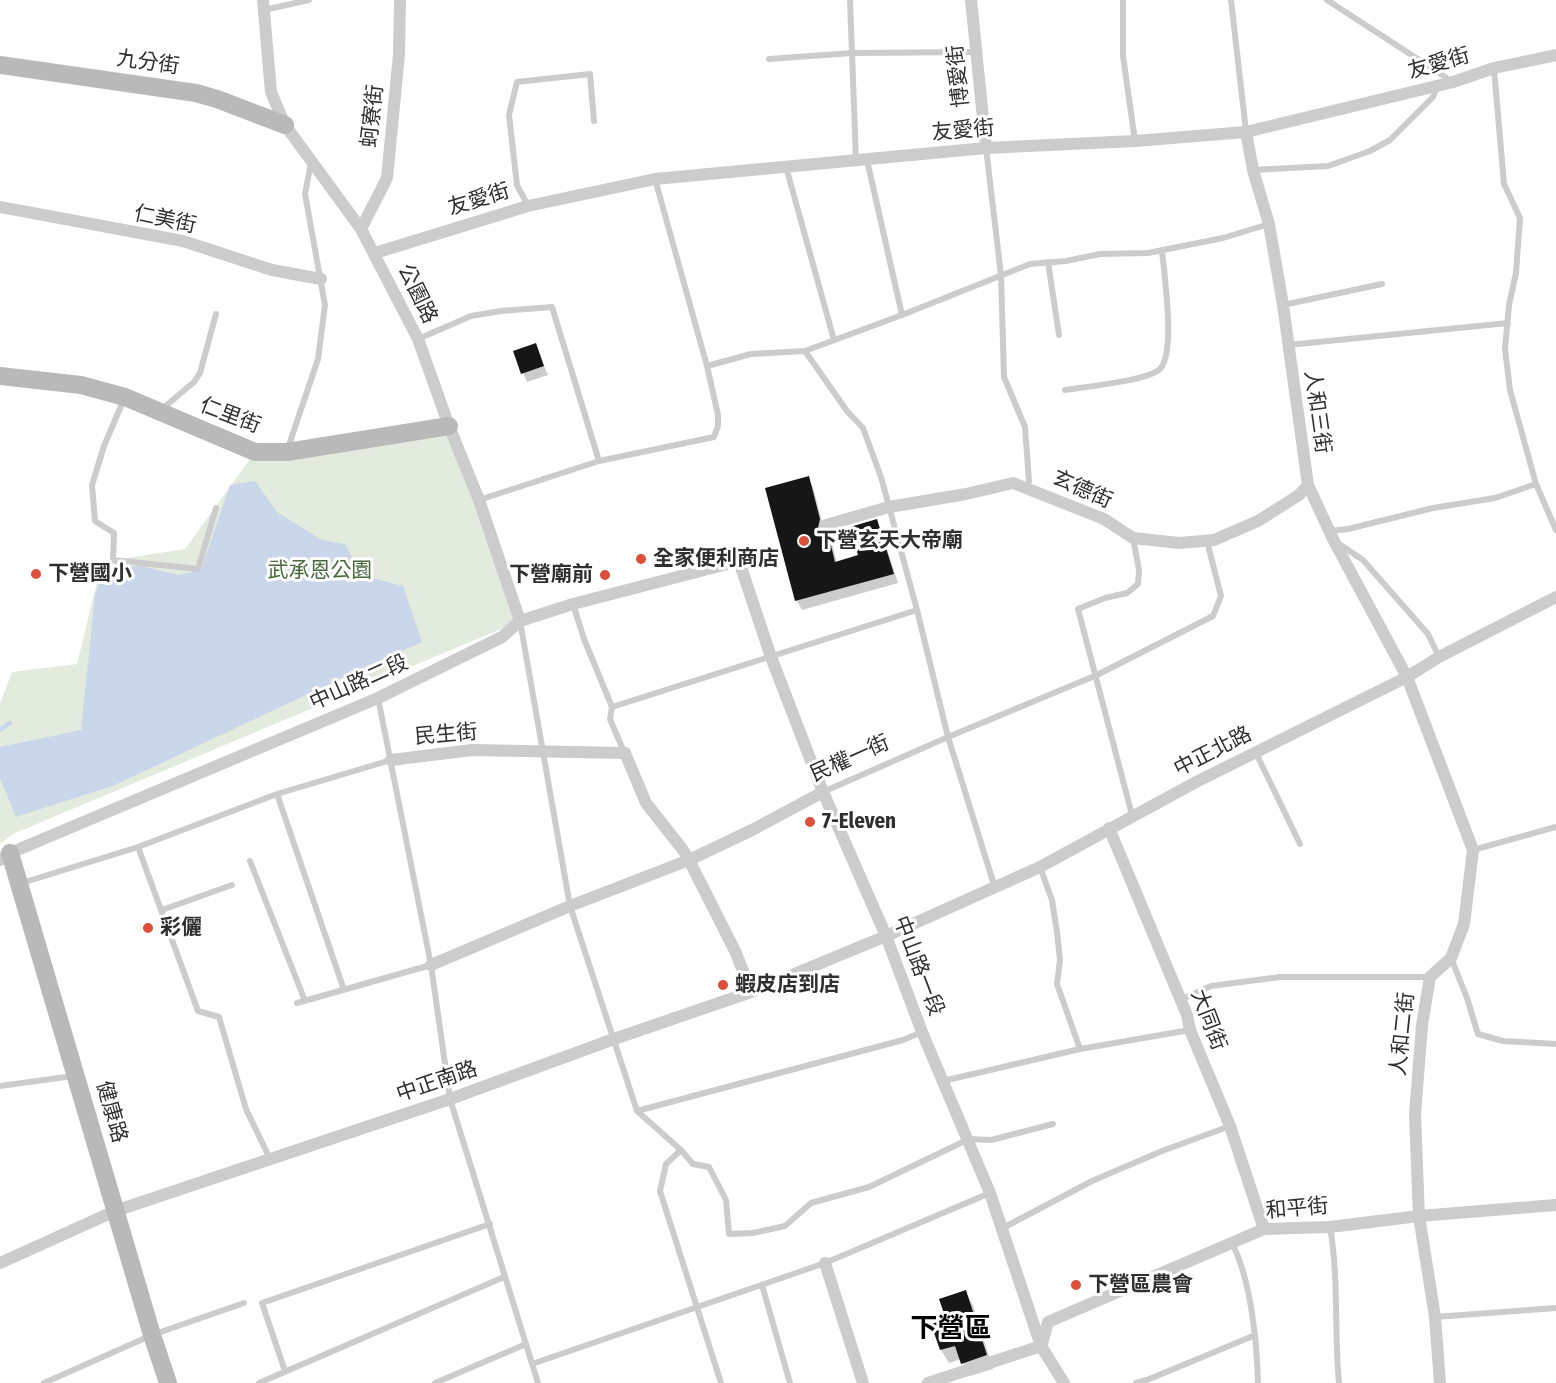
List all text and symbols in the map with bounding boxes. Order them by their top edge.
street label: 博愛街 [943,43,975,109]
street label: 友愛街 [1405,43,1473,85]
street label: 九分街 [115,46,181,80]
street label: 蚵寮街 [357,83,389,149]
street label: 友愛街 [931,116,995,146]
street label: 友愛街 [445,179,513,221]
street label: 仁美街 [132,201,198,239]
street label: 公園路 [392,260,442,328]
street label: 人和三街 [1299,369,1335,455]
street label: 仁里街 [196,393,264,439]
street label: 玄德街 [1048,466,1116,514]
place label: 下營玄天大帝廟 [816,528,963,554]
marker: 下營玄天大帝廟 [797,534,811,548]
place label: 全家便利商店 [653,546,779,572]
marker: 全家便利商店 [634,552,648,566]
park label: 武承恩公園 [268,558,372,584]
place label: 下營國小 [48,561,132,587]
place label: 下營廟前 [509,562,593,588]
marker: 下營國小 [29,567,43,581]
marker: 下營廟前 [598,568,612,582]
street label: 中山路二段 [306,650,412,716]
street label: 民生街 [414,720,478,750]
street label: 中正北路 [1170,722,1256,782]
street label: 民權一街 [807,730,893,788]
place label: 7-Eleven [822,809,896,835]
marker: 7-Eleven [803,815,817,829]
street label: 中山路一段 [887,912,949,1020]
place label: 彩儷 [160,915,202,941]
marker: 彩儷 [141,921,155,935]
place label: 蝦皮店到店 [735,972,840,998]
marker: 蝦皮店到店 [716,978,730,992]
street label: 大同街 [1185,986,1231,1054]
street label: 人和二街 [1386,991,1420,1077]
street label: 中正南路 [393,1056,481,1108]
street label: 健康路 [90,1078,132,1146]
street label: 和平街 [1265,1194,1329,1224]
place label: 下營區農會 [1088,1272,1193,1298]
marker: 下營區農會 [1069,1278,1083,1292]
district label: 下營區 [911,1313,991,1345]

